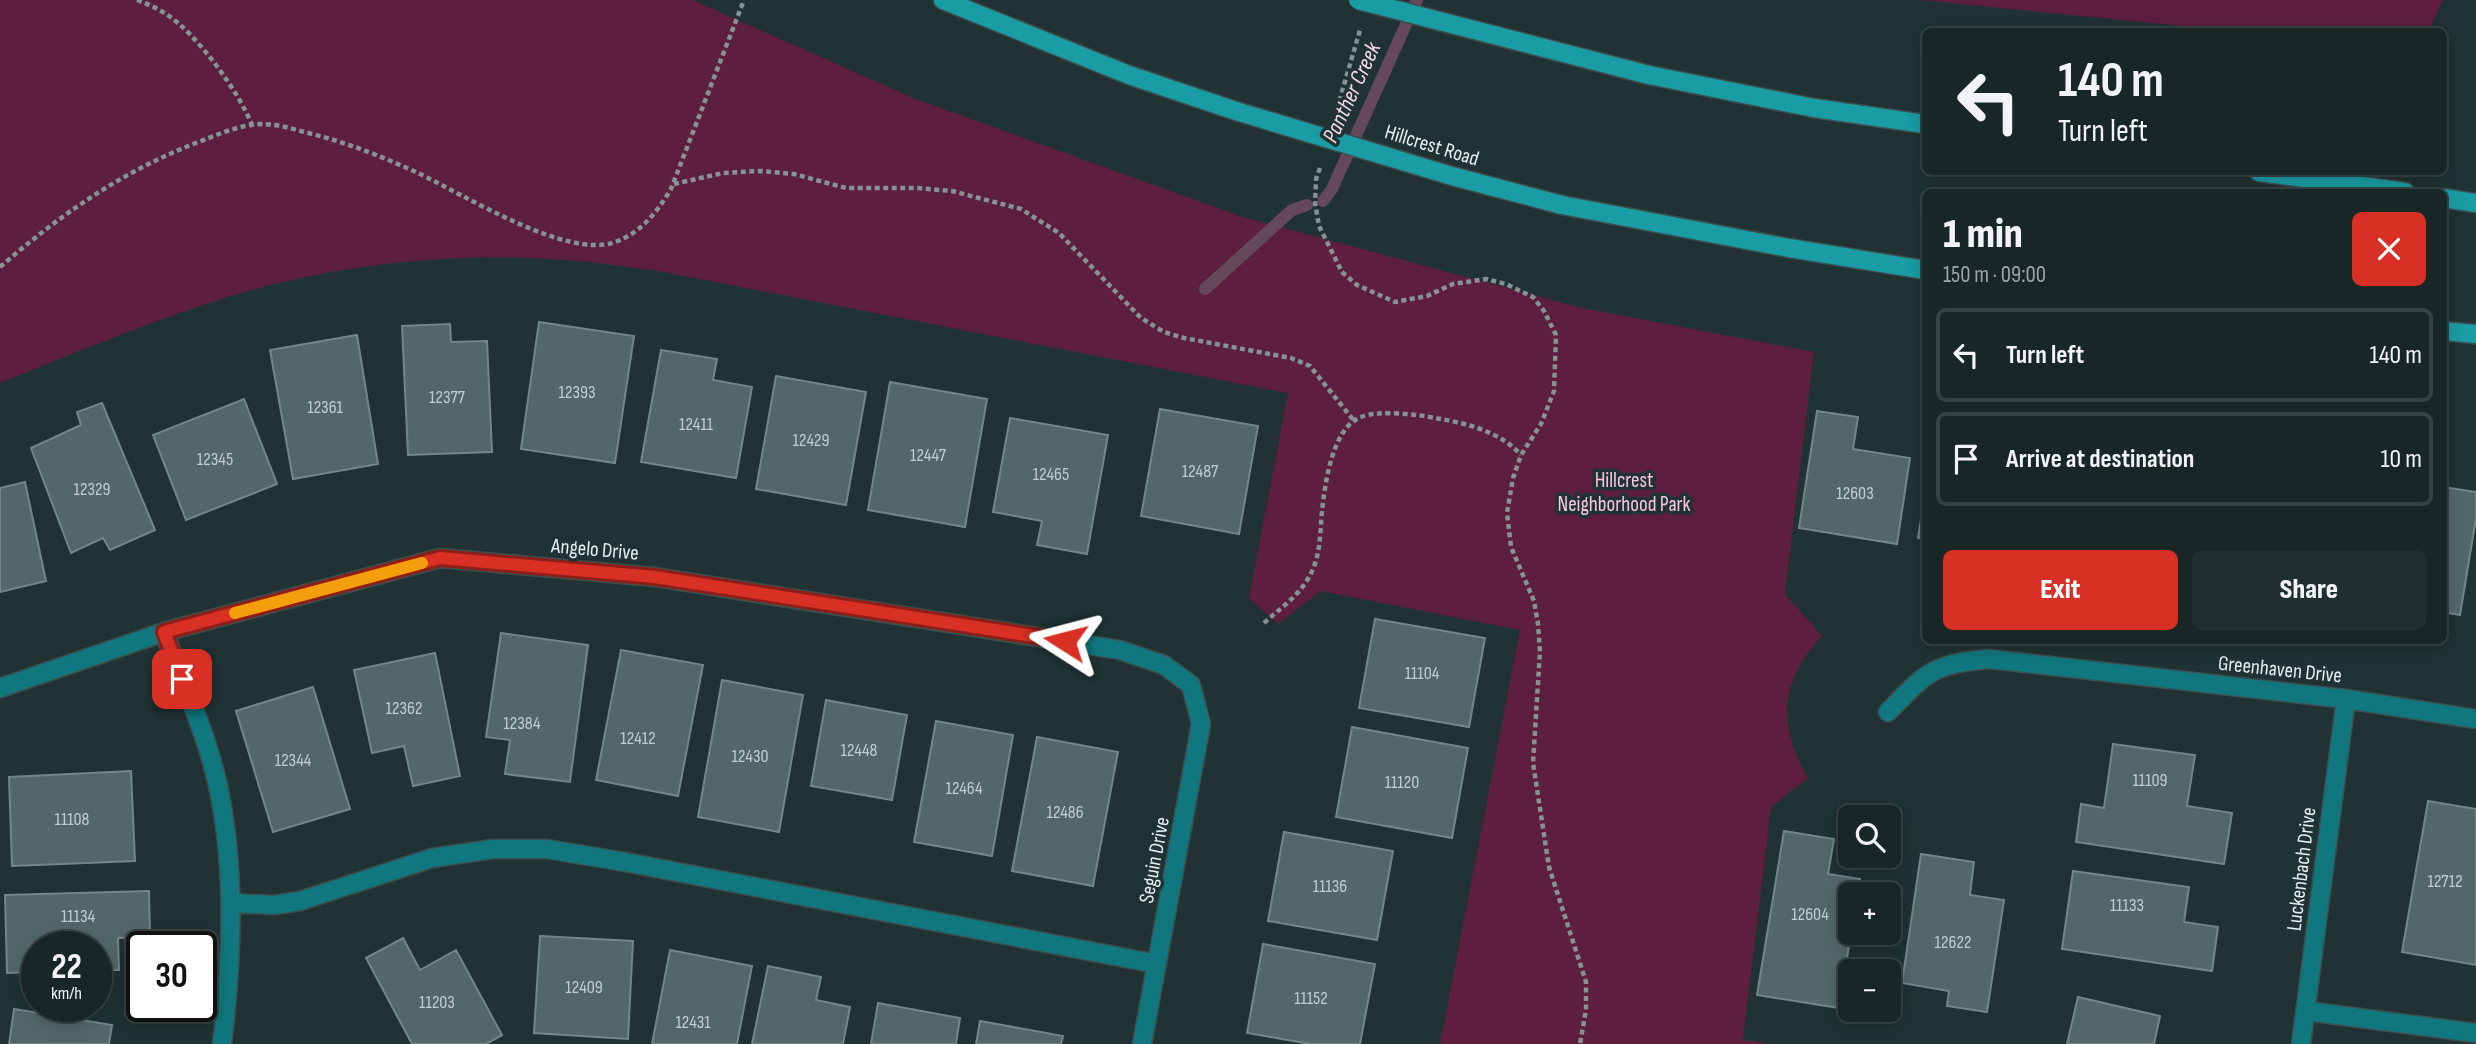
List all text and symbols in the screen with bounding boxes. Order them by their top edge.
water label: Panther Creek [1316,36,1388,147]
text: 140 m [2058,52,2164,111]
icon: left [1943,56,2034,147]
text: Turn left [2058,112,2148,151]
street label: Hillcrest Road [1382,119,1482,172]
text: 1 min [1943,209,2023,260]
button: close [2352,212,2426,286]
text: 150 m · 09:00 [1943,261,2046,289]
icon: left [1947,336,1985,374]
text: Turn left [2006,340,2084,371]
text: 140 m [2370,340,2422,371]
house number: 12393 [558,382,596,403]
house number: 12377 [429,387,466,408]
house number: 12361 [307,397,344,418]
house number: 12411 [679,414,714,435]
house number: 12429 [793,430,829,451]
icon: arrive [1947,440,1985,478]
text: Arrive at destination [2006,444,2194,475]
text: 10 m [2380,444,2422,475]
house number: 12447 [910,445,947,466]
house number: 12345 [197,449,233,470]
house number: 12487 [1182,461,1219,482]
house number: 12465 [1033,464,1069,485]
park label: Hillcrest Neighborhood Park [1557,468,1691,517]
house number: 12329 [74,479,110,500]
house number: 12603 [1836,483,1874,504]
street label: Angelo Drive [549,533,640,566]
button: Exit [1943,550,2178,630]
button: Share [2192,550,2426,630]
position arrow [1028,604,1102,678]
pin [152,649,212,709]
street label: Greenhaven Drive [2217,651,2343,688]
icon: arrive [163,660,201,698]
house number: 11104 [1405,663,1440,684]
house number: 12362 [386,698,422,719]
house number: 12384 [503,713,541,734]
house number: 12412 [620,728,656,749]
house number: 12448 [841,740,878,761]
house number: 12430 [732,746,768,767]
house number: 12344 [275,750,312,771]
house number: 11109 [2133,770,2167,791]
house number: 11120 [1385,772,1419,793]
house number: 12464 [945,778,983,799]
house number: 12486 [1046,802,1084,823]
map controls [1838,805,1901,1022]
button: search [1838,805,1901,868]
street label: Luckenbach Drive [2282,806,2321,932]
house number: 11108 [55,809,90,830]
street label: Seguin Drive [1134,815,1175,905]
house number: 12712 [2427,871,2463,892]
house number: 11136 [1313,876,1347,897]
button: + [1838,882,1901,945]
house number: 11133 [2110,895,2144,916]
house number: 12604 [1791,904,1829,925]
house number: 11134 [61,906,95,927]
speed limit sign: 30 [126,931,217,1022]
house number: 12622 [1935,932,1971,953]
text: 22 [51,946,82,989]
button: − [1838,959,1901,1022]
house number: 12409 [565,977,603,998]
text: km/h [51,983,82,1004]
house number: 11152 [1294,988,1328,1009]
house number: 11203 [419,992,455,1013]
house number: 12431 [675,1012,711,1033]

